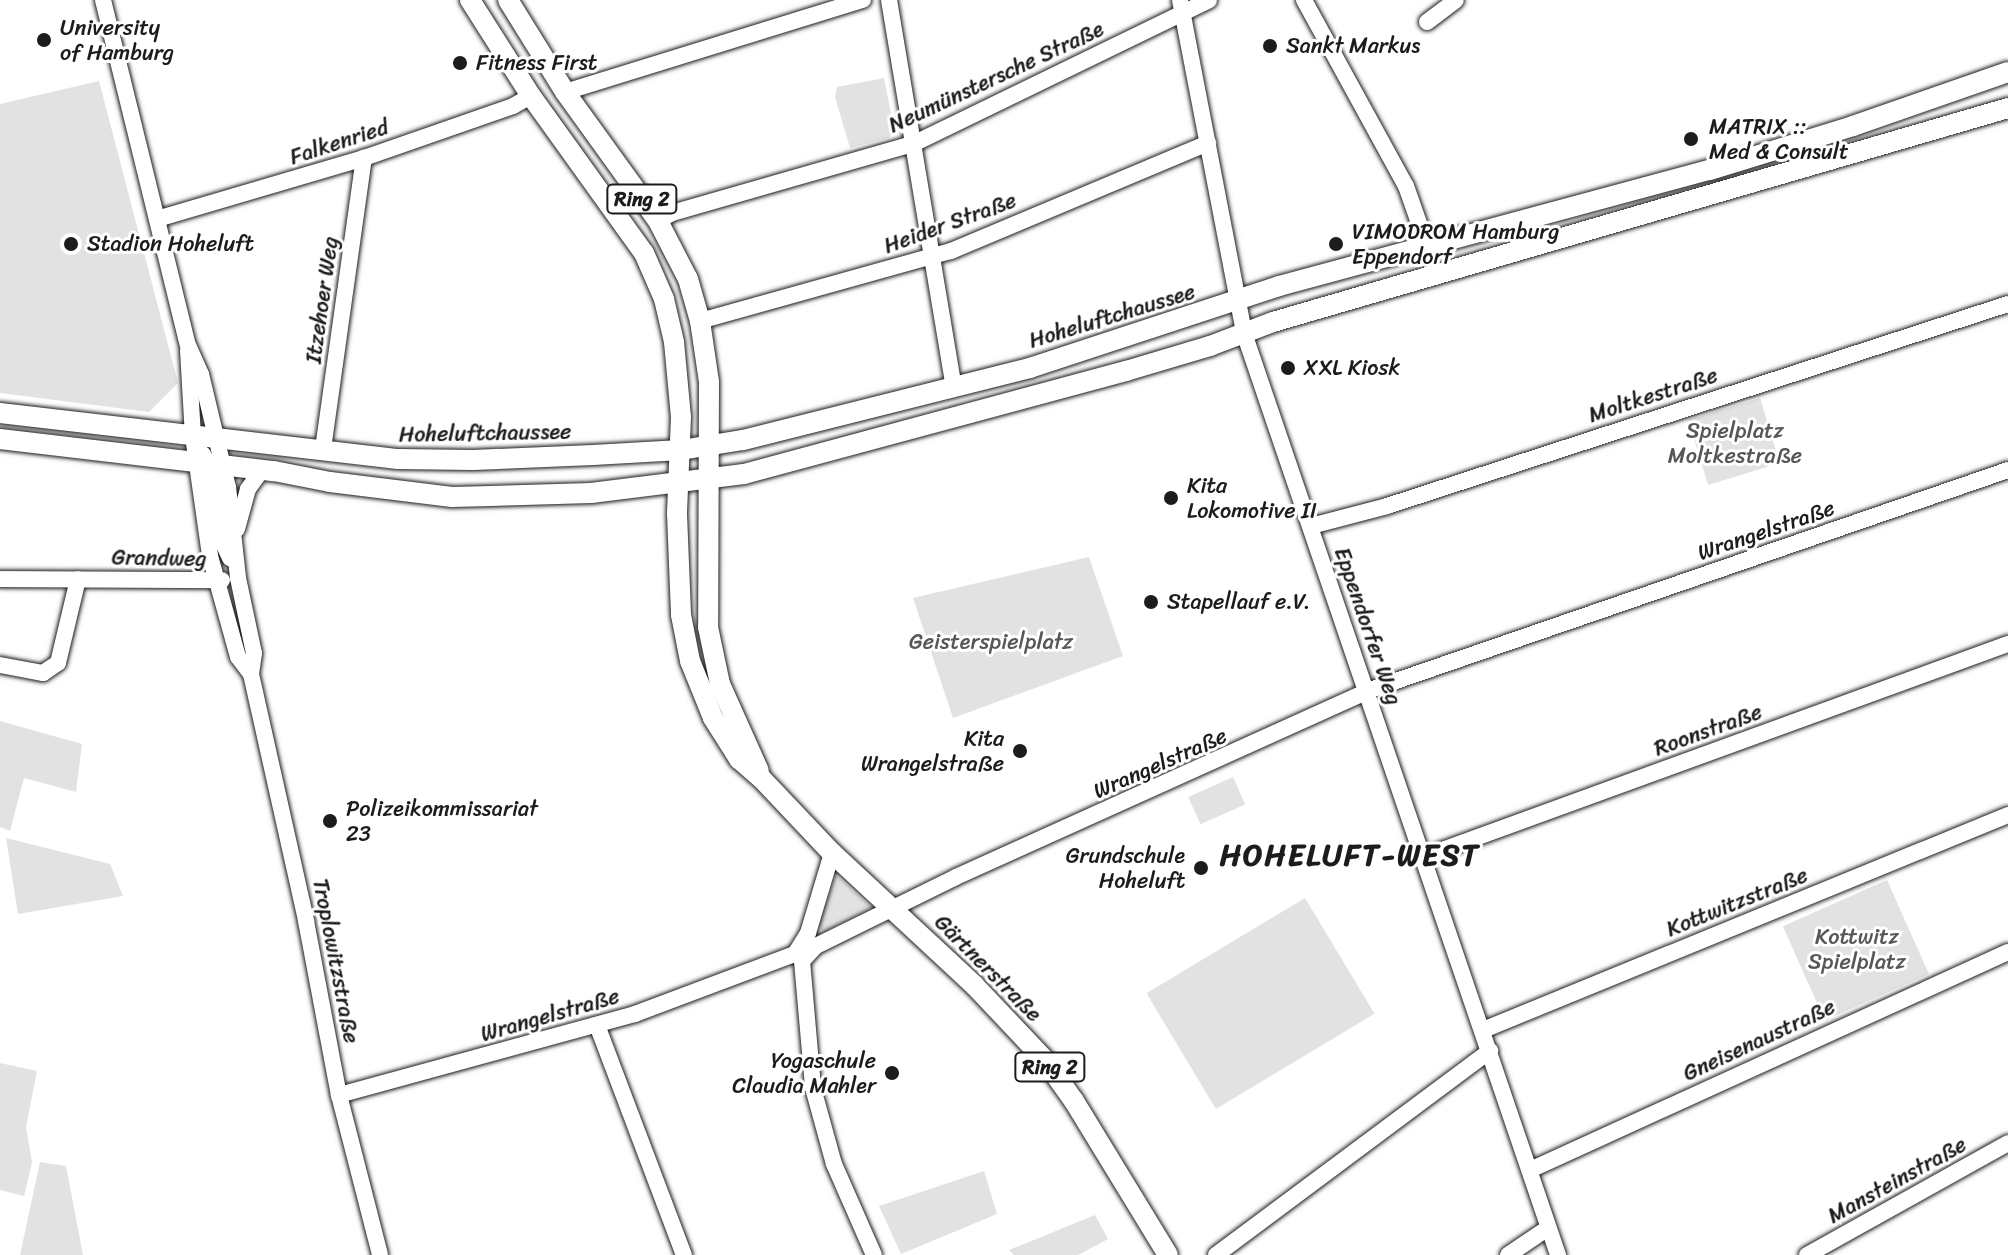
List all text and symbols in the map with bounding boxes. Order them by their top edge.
place label: University of Hamburg [60,14,174,66]
street label: Neumünstersche Straße [884,15,1108,139]
marker: University of Hamburg [35,31,53,49]
place label: Sankt Markus [1286,33,1419,59]
marker: Sankt Markus [1261,37,1279,55]
place label: Fitness First [476,50,598,76]
marker: Fitness First [451,54,469,72]
place label: MATRIX :: Med & Consult [1709,113,1850,164]
street label: Falkenried [286,114,392,170]
marker: MATRIX :: Med & Consult [1680,128,1702,150]
road number: Ring 2 [606,183,678,215]
street label: Heider Straße [880,187,1020,259]
place label: VIMODROM Hamburg Eppendorf [1352,218,1559,270]
place label: Stadion Hoheluft [87,231,254,257]
marker: Stadion Hoheluft [62,235,80,253]
street label: Itzehoer Weg [300,235,344,365]
marker: VIMODROM Hamburg Eppendorf [1327,235,1345,253]
street label: Hoheluftchaussee [1026,278,1198,354]
place label: XXL Kiosk [1304,355,1400,381]
marker: XXL Kiosk [1279,359,1297,377]
street label: Moltkestraße [1585,362,1721,428]
park label: Spielplatz Moltkestraße [1668,417,1802,468]
street label: Hoheluftchaussee [398,418,572,448]
place label: Kita Lokomotive II [1187,472,1317,524]
marker: Kita Lokomotive II [1162,489,1180,507]
street label: Wrangelstraße [1694,494,1838,566]
street label: Grandweg [111,544,207,572]
street label: Eppendorfer Weg [1329,544,1407,708]
place label: Stapellauf e.V. [1167,589,1311,615]
marker: Stapellauf e.V. [1142,593,1160,611]
park label: Geisterspielplatz [909,629,1073,655]
street label: Roonstraße [1650,698,1766,762]
street label: Wrangelstraße [1089,722,1231,804]
place label: Kita Wrangelstraße [861,725,1004,776]
marker: Kita Wrangelstraße [1011,742,1029,760]
place label: Polizeikommissariat 23 [346,795,538,846]
marker: Polizeikommissariat 23 [321,812,339,830]
district label: HOHELUFT-WEST [1220,837,1480,873]
place label: Grundschule Hoheluft [1066,842,1185,894]
marker: Grundschule Hoheluft [1192,859,1210,877]
street label: Kottwitzstraße [1662,862,1812,942]
street label: Troplowitzstraße [307,876,365,1046]
street label: Gärtnerstraße [929,909,1047,1027]
park label: Kottwitz Spielplatz [1808,923,1906,974]
street label: Wrangelstraße [478,983,622,1047]
street label: Gneisenaustraße [1679,993,1839,1087]
place label: Yogaschule Claudia Mahler [732,1047,876,1098]
road number: Ring 2 [1014,1051,1086,1083]
marker: Yogaschule Claudia Mahler [883,1064,901,1082]
street label: Mansteinstraße [1823,1131,1971,1229]

